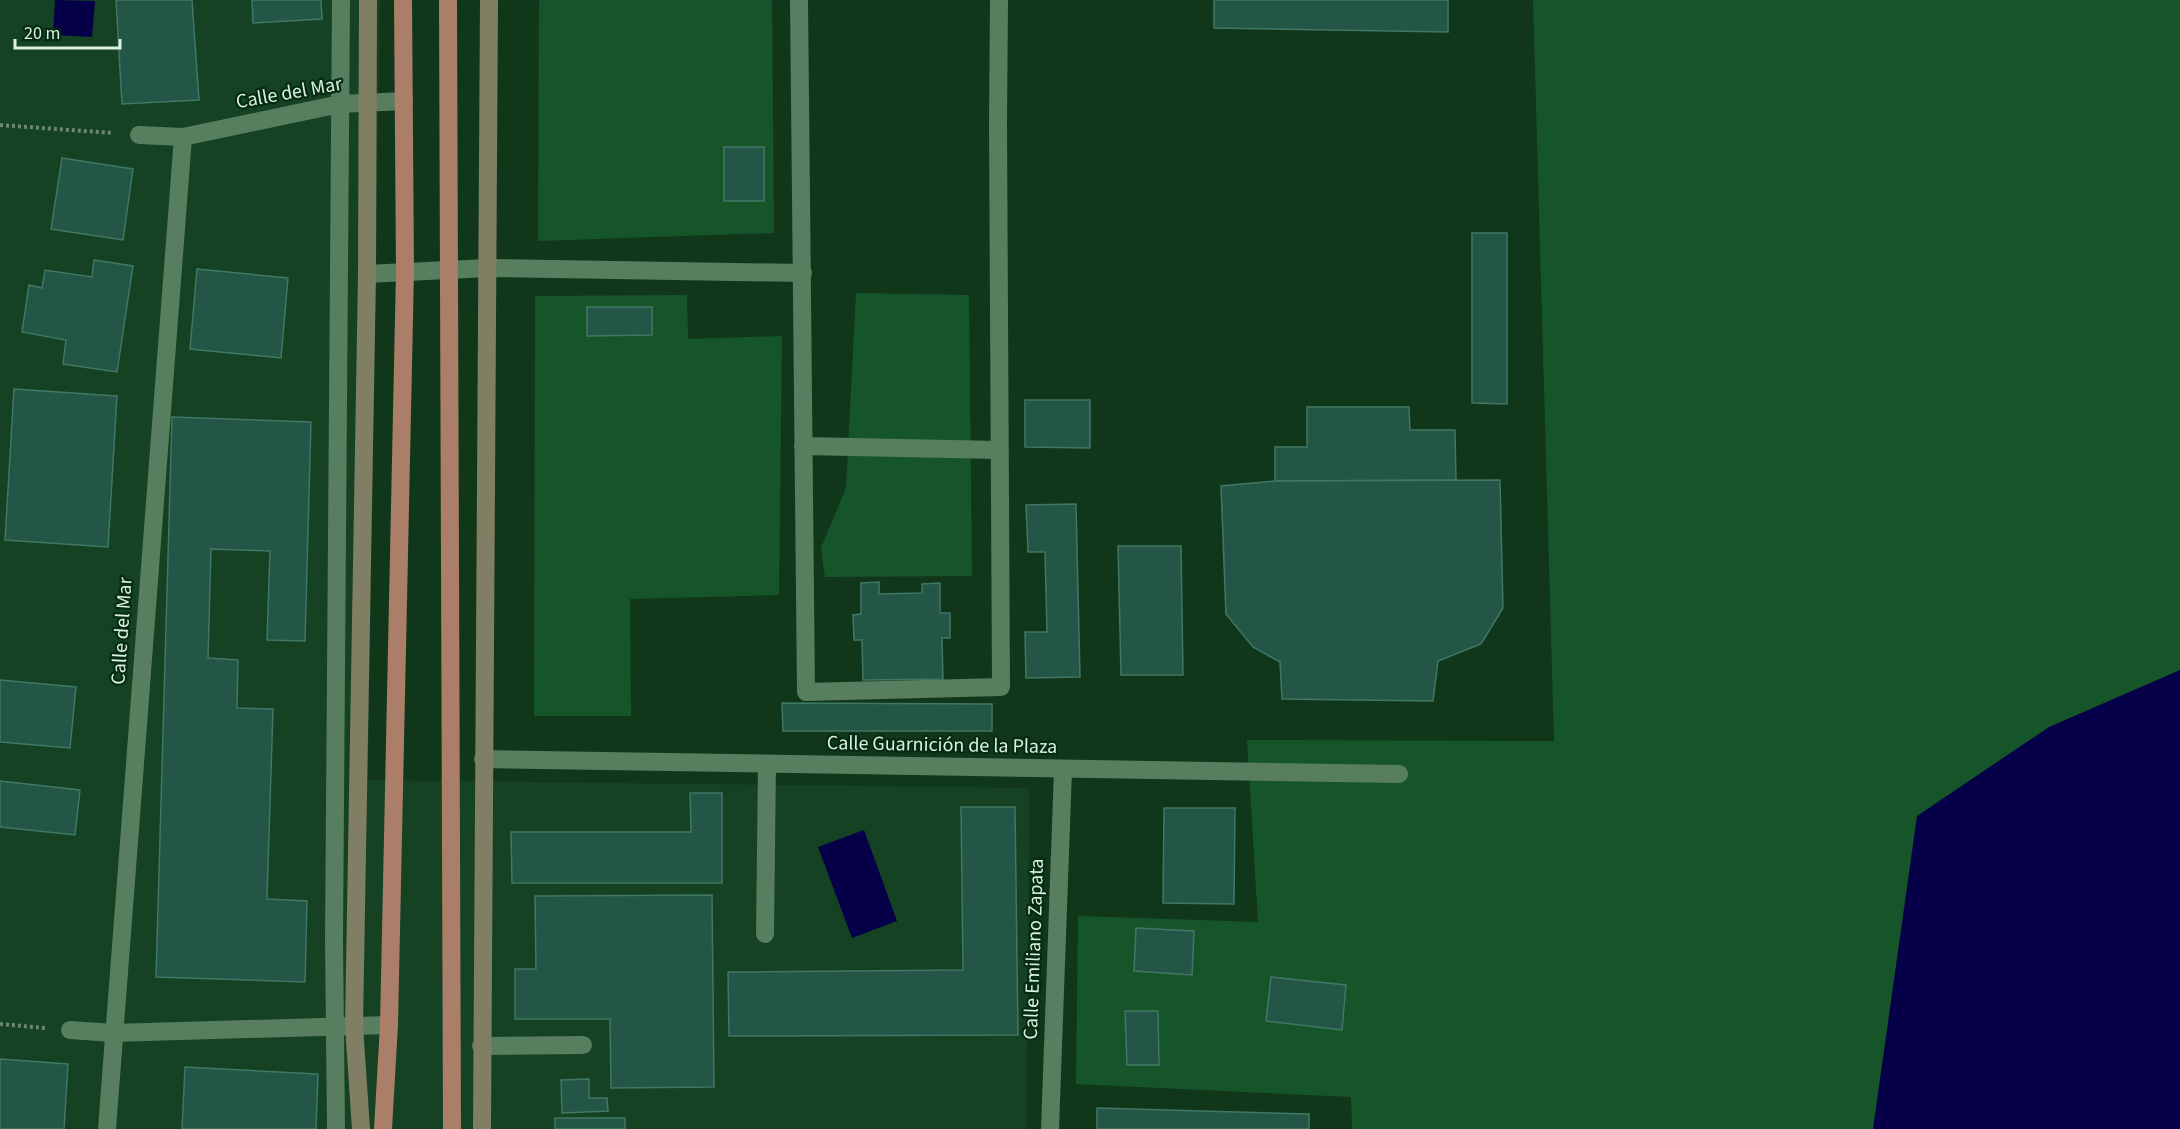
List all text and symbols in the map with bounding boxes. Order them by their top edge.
scale bar [15,12,120,50]
text: 20 m [24,21,60,46]
street label: Calle del Mar [234,70,344,116]
street label: Calle del Mar [104,576,140,686]
street label: Calle Guarnición de la Plaza [827,729,1057,761]
street label: Calle Emiliano Zapata [1017,858,1051,1040]

